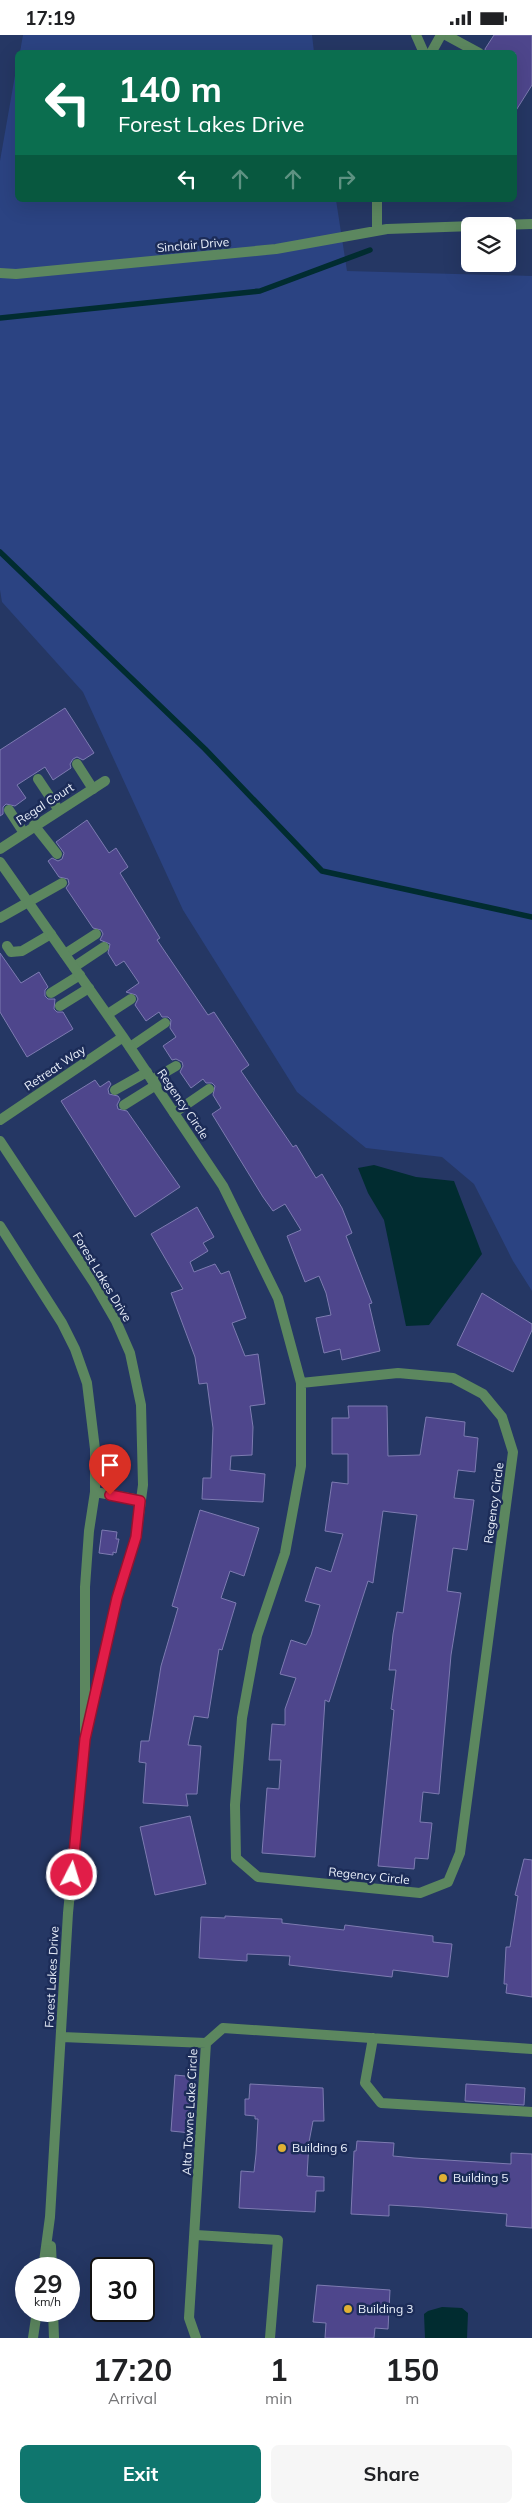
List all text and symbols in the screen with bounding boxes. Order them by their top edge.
text: 17:19 [25,6,75,30]
text: 140 m [118,67,222,111]
icon: left [35,70,100,135]
text: Forest Lakes Drive [118,110,305,138]
icon: left [173,165,201,193]
icon: ahead [226,165,254,193]
icon: ahead [279,165,307,193]
icon: right [332,165,360,193]
map controls [461,217,516,272]
button: layers [461,217,516,272]
street label: Sinclair Drive [156,234,230,255]
street label: Regal Court [13,779,76,828]
street label: Retreat Way [21,1041,89,1093]
street label: Regency Circle [154,1066,212,1142]
street label: Forest Lakes Drive [70,1229,135,1324]
pin [89,1444,131,1495]
icon: arrive [96,1451,124,1479]
street label: Regency Circle [480,1461,507,1544]
position arrow [45,1848,97,1900]
street label: Regency Circle [328,1864,410,1887]
street label: Forest Lakes Drive [41,1926,62,2028]
street label: Alta Towne Lake Circle [179,2048,200,2176]
place label: Building 6 [292,2140,347,2155]
marker: Building 6 [276,2142,288,2154]
place label: Building 5 [453,2170,508,2185]
marker: Building 5 [437,2172,449,2184]
speed limit sign: 30 [90,2257,155,2322]
text: 29 [32,2268,63,2299]
text: km/h [34,2294,61,2309]
place label: Building 3 [358,2301,413,2316]
marker: Building 3 [342,2303,354,2315]
text: 17:20 [93,2351,172,2389]
text: 1 [270,2351,288,2389]
text: 150 [385,2351,439,2389]
text: Arrival [108,2388,157,2408]
text: min [265,2388,292,2408]
text: m [405,2388,419,2408]
button: Exit [20,2445,261,2503]
button: Share [271,2445,512,2503]

